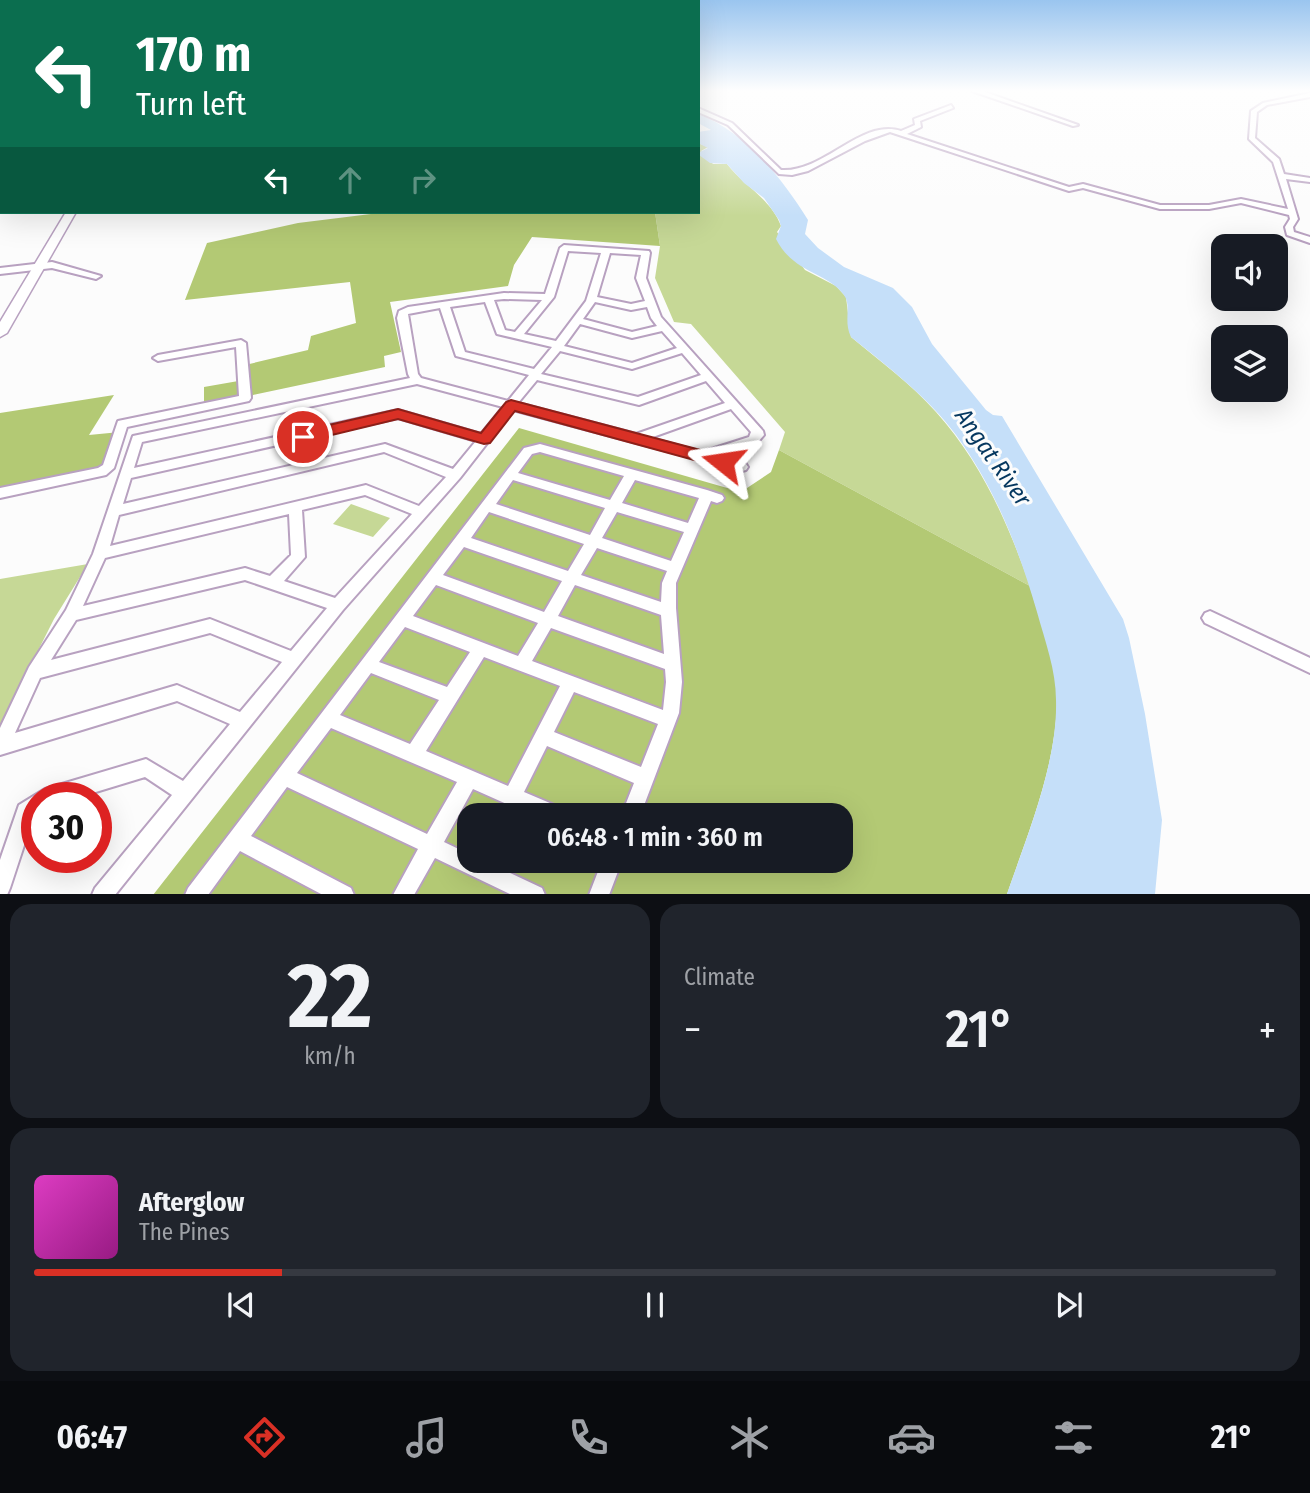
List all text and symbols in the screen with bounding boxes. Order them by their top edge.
text: 170 m [136,25,252,84]
icon: left [21,28,112,119]
text: Turn left [136,85,246,123]
icon: left [258,161,296,199]
icon: ahead [331,161,369,199]
icon: right [404,161,442,199]
map controls [1211,234,1288,402]
button: sound [1211,234,1288,311]
button: layers [1211,325,1288,402]
water label: Angat River [949,402,1037,512]
pin [273,407,333,467]
icon: arrive [284,418,322,456]
position arrow [686,425,760,499]
speed limit sign: 30 [21,782,112,873]
text: 06:48 · 1 min · 360 m [547,822,763,853]
text: 22 [288,942,372,1051]
text: Climate [684,963,755,991]
text: 21° [945,998,1014,1061]
text: − [684,1007,701,1053]
text: + [1259,1007,1276,1053]
text: km/h [304,1042,356,1070]
text: Afterglow [139,1187,244,1218]
text: The Pines [139,1218,230,1246]
icon: previous [222,1286,260,1324]
icon: pause [636,1286,674,1324]
icon: next [1050,1286,1088,1324]
icon: directions [240,1413,289,1462]
icon: music [402,1413,451,1462]
icon: phone [564,1413,613,1462]
icon: climate [725,1413,774,1462]
icon: car [887,1413,936,1462]
icon: filters [1049,1413,1098,1462]
text: 06:47 [56,1418,127,1456]
text: 21° [1211,1418,1254,1456]

